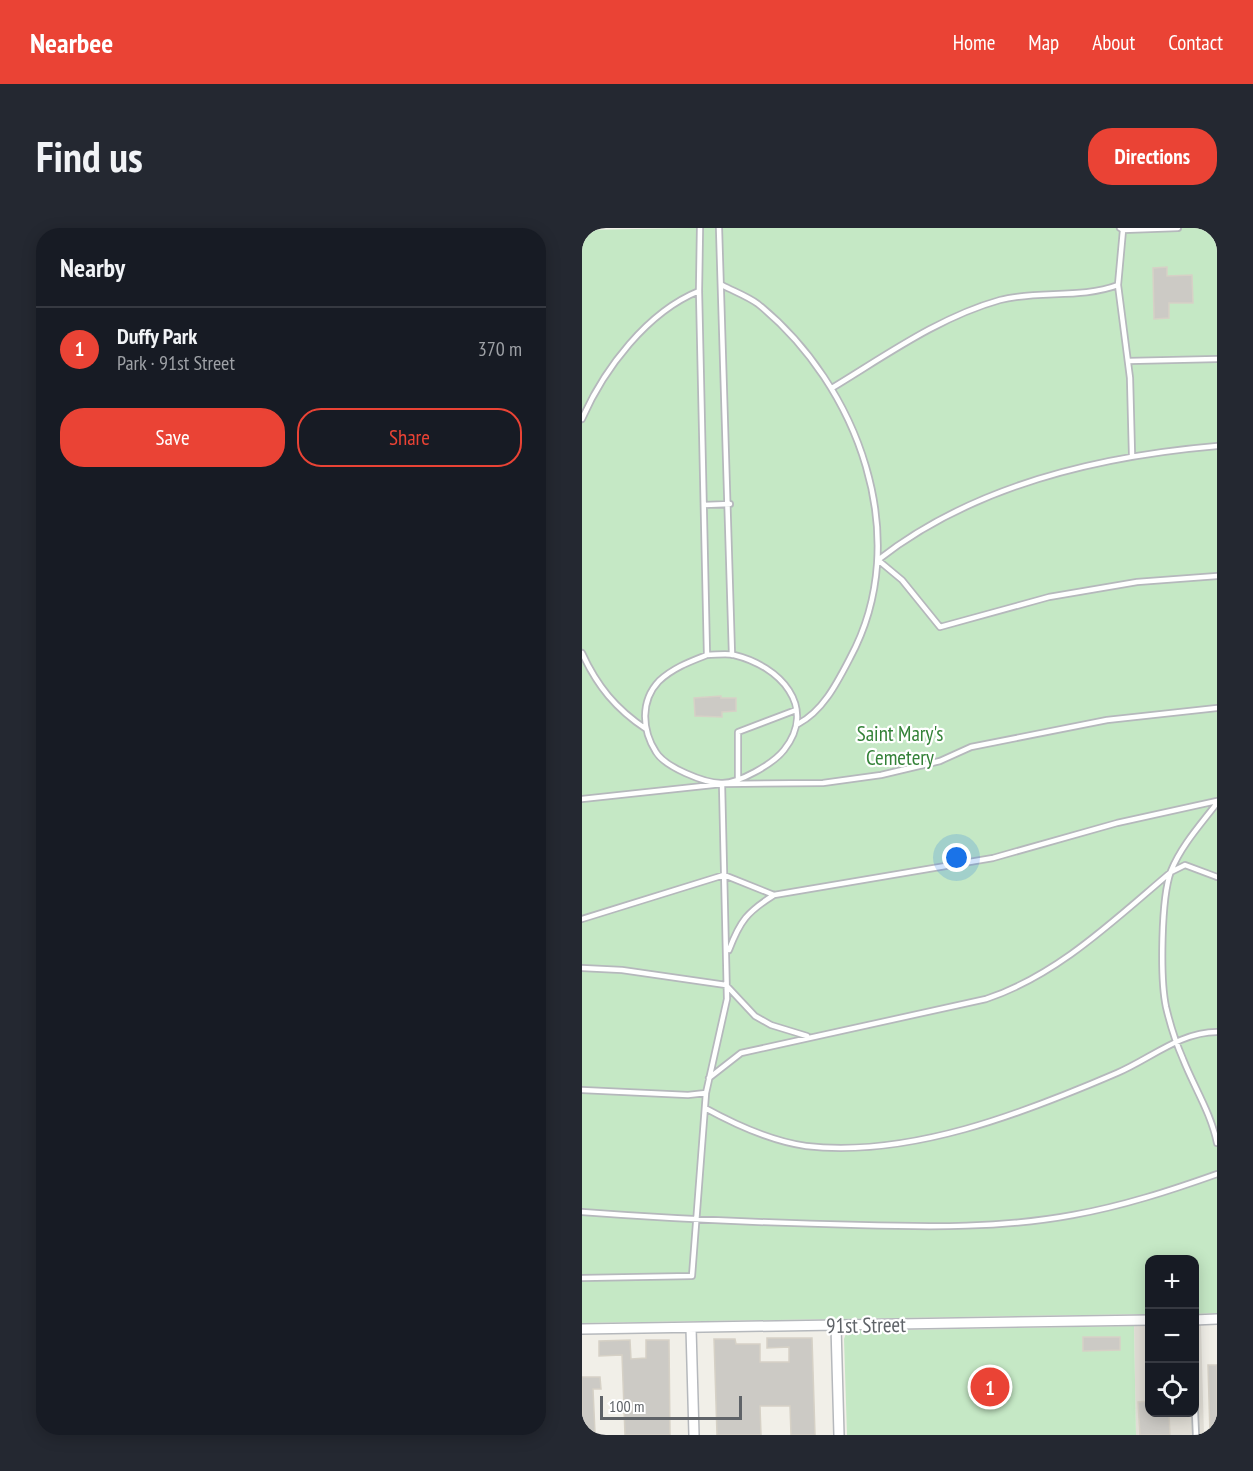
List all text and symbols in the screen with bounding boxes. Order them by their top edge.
text: Nearbee [30,24,113,61]
text: Home [953,29,995,56]
text: Map [1028,29,1059,56]
text: About [1092,29,1135,56]
text: Contact [1168,29,1223,56]
button: Directions [1088,128,1217,185]
text: Find us [36,129,143,184]
text: Nearby [60,251,125,284]
text: Duffy Park [117,322,197,350]
text: 1 [75,336,84,362]
text: 370 m [478,336,522,362]
text: Park · 91st Street [117,350,235,376]
button: Save [60,408,285,467]
button: Share [297,408,522,467]
park label: Saint Mary's Cemetery [857,720,943,771]
your location [942,843,971,872]
map controls [1145,1255,1199,1417]
button: + [1145,1255,1199,1309]
button: − [1145,1309,1199,1363]
street label: 91st Street [826,1311,906,1339]
button: locate [1145,1363,1199,1417]
pin: 1 [970,1364,1010,1410]
scale bar [600,1393,742,1420]
text: 100 m [609,1396,644,1416]

